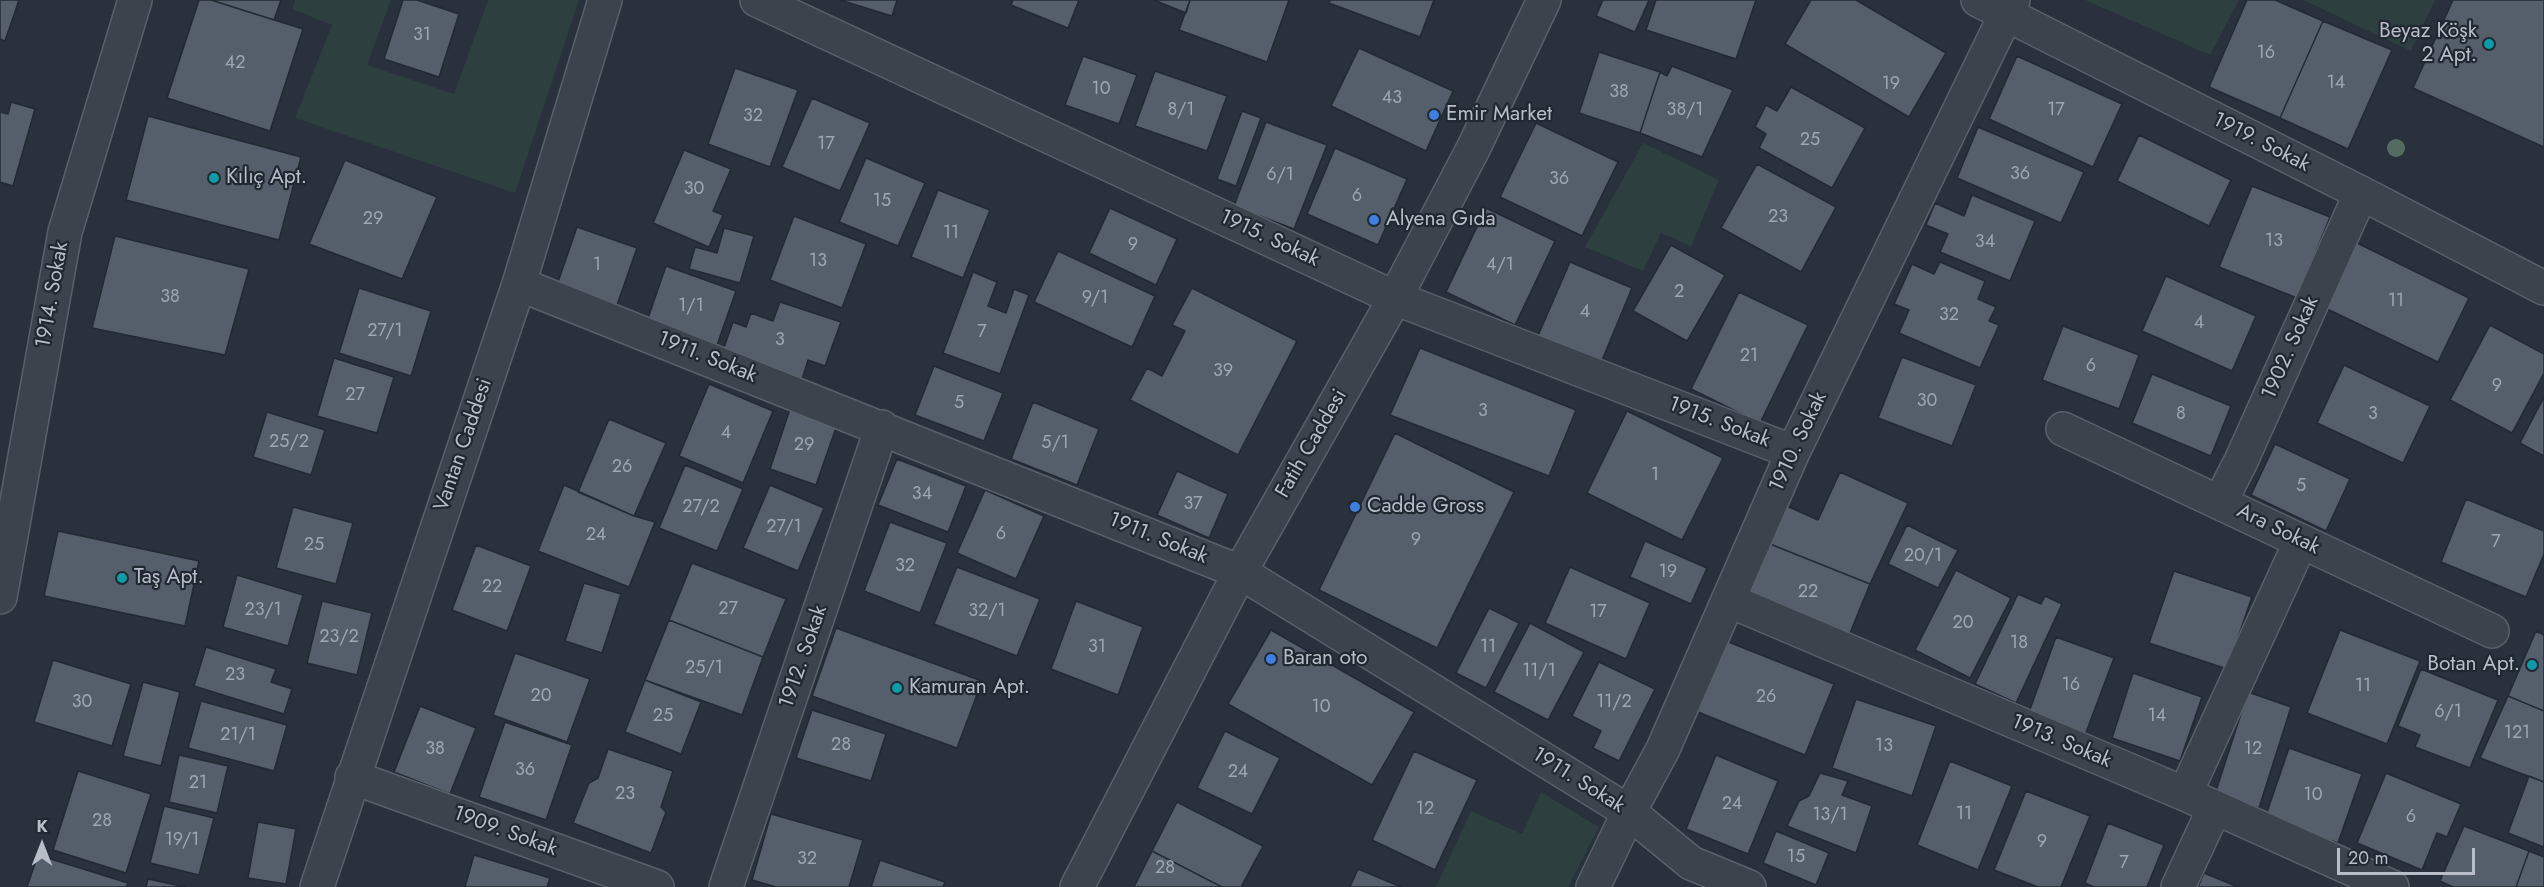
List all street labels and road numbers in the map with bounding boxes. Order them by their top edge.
street label: 1919. Sokak [2208,108,2314,178]
street label: 1915. Sokak [1215,205,1323,273]
street label: 1914. Sokak [31,240,75,350]
street label: 1902. Sokak [2257,293,2325,403]
street label: 1911. Sokak [654,327,760,389]
street label: Vantan Caddesi [430,375,498,515]
street label: Fatih Caddesi [1271,385,1353,503]
street label: 1910. Sokak [1765,388,1833,496]
street label: 1915. Sokak [1665,392,1773,454]
street label: Ara Sokak [2232,499,2324,561]
street label: 1911. Sokak [1105,508,1211,570]
street label: 1912. Sokak [775,602,833,712]
street label: 1913. Sokak [2007,710,2115,774]
street label: 1911. Sokak [1527,743,1629,819]
street label: 1909. Sokak [450,802,560,862]

